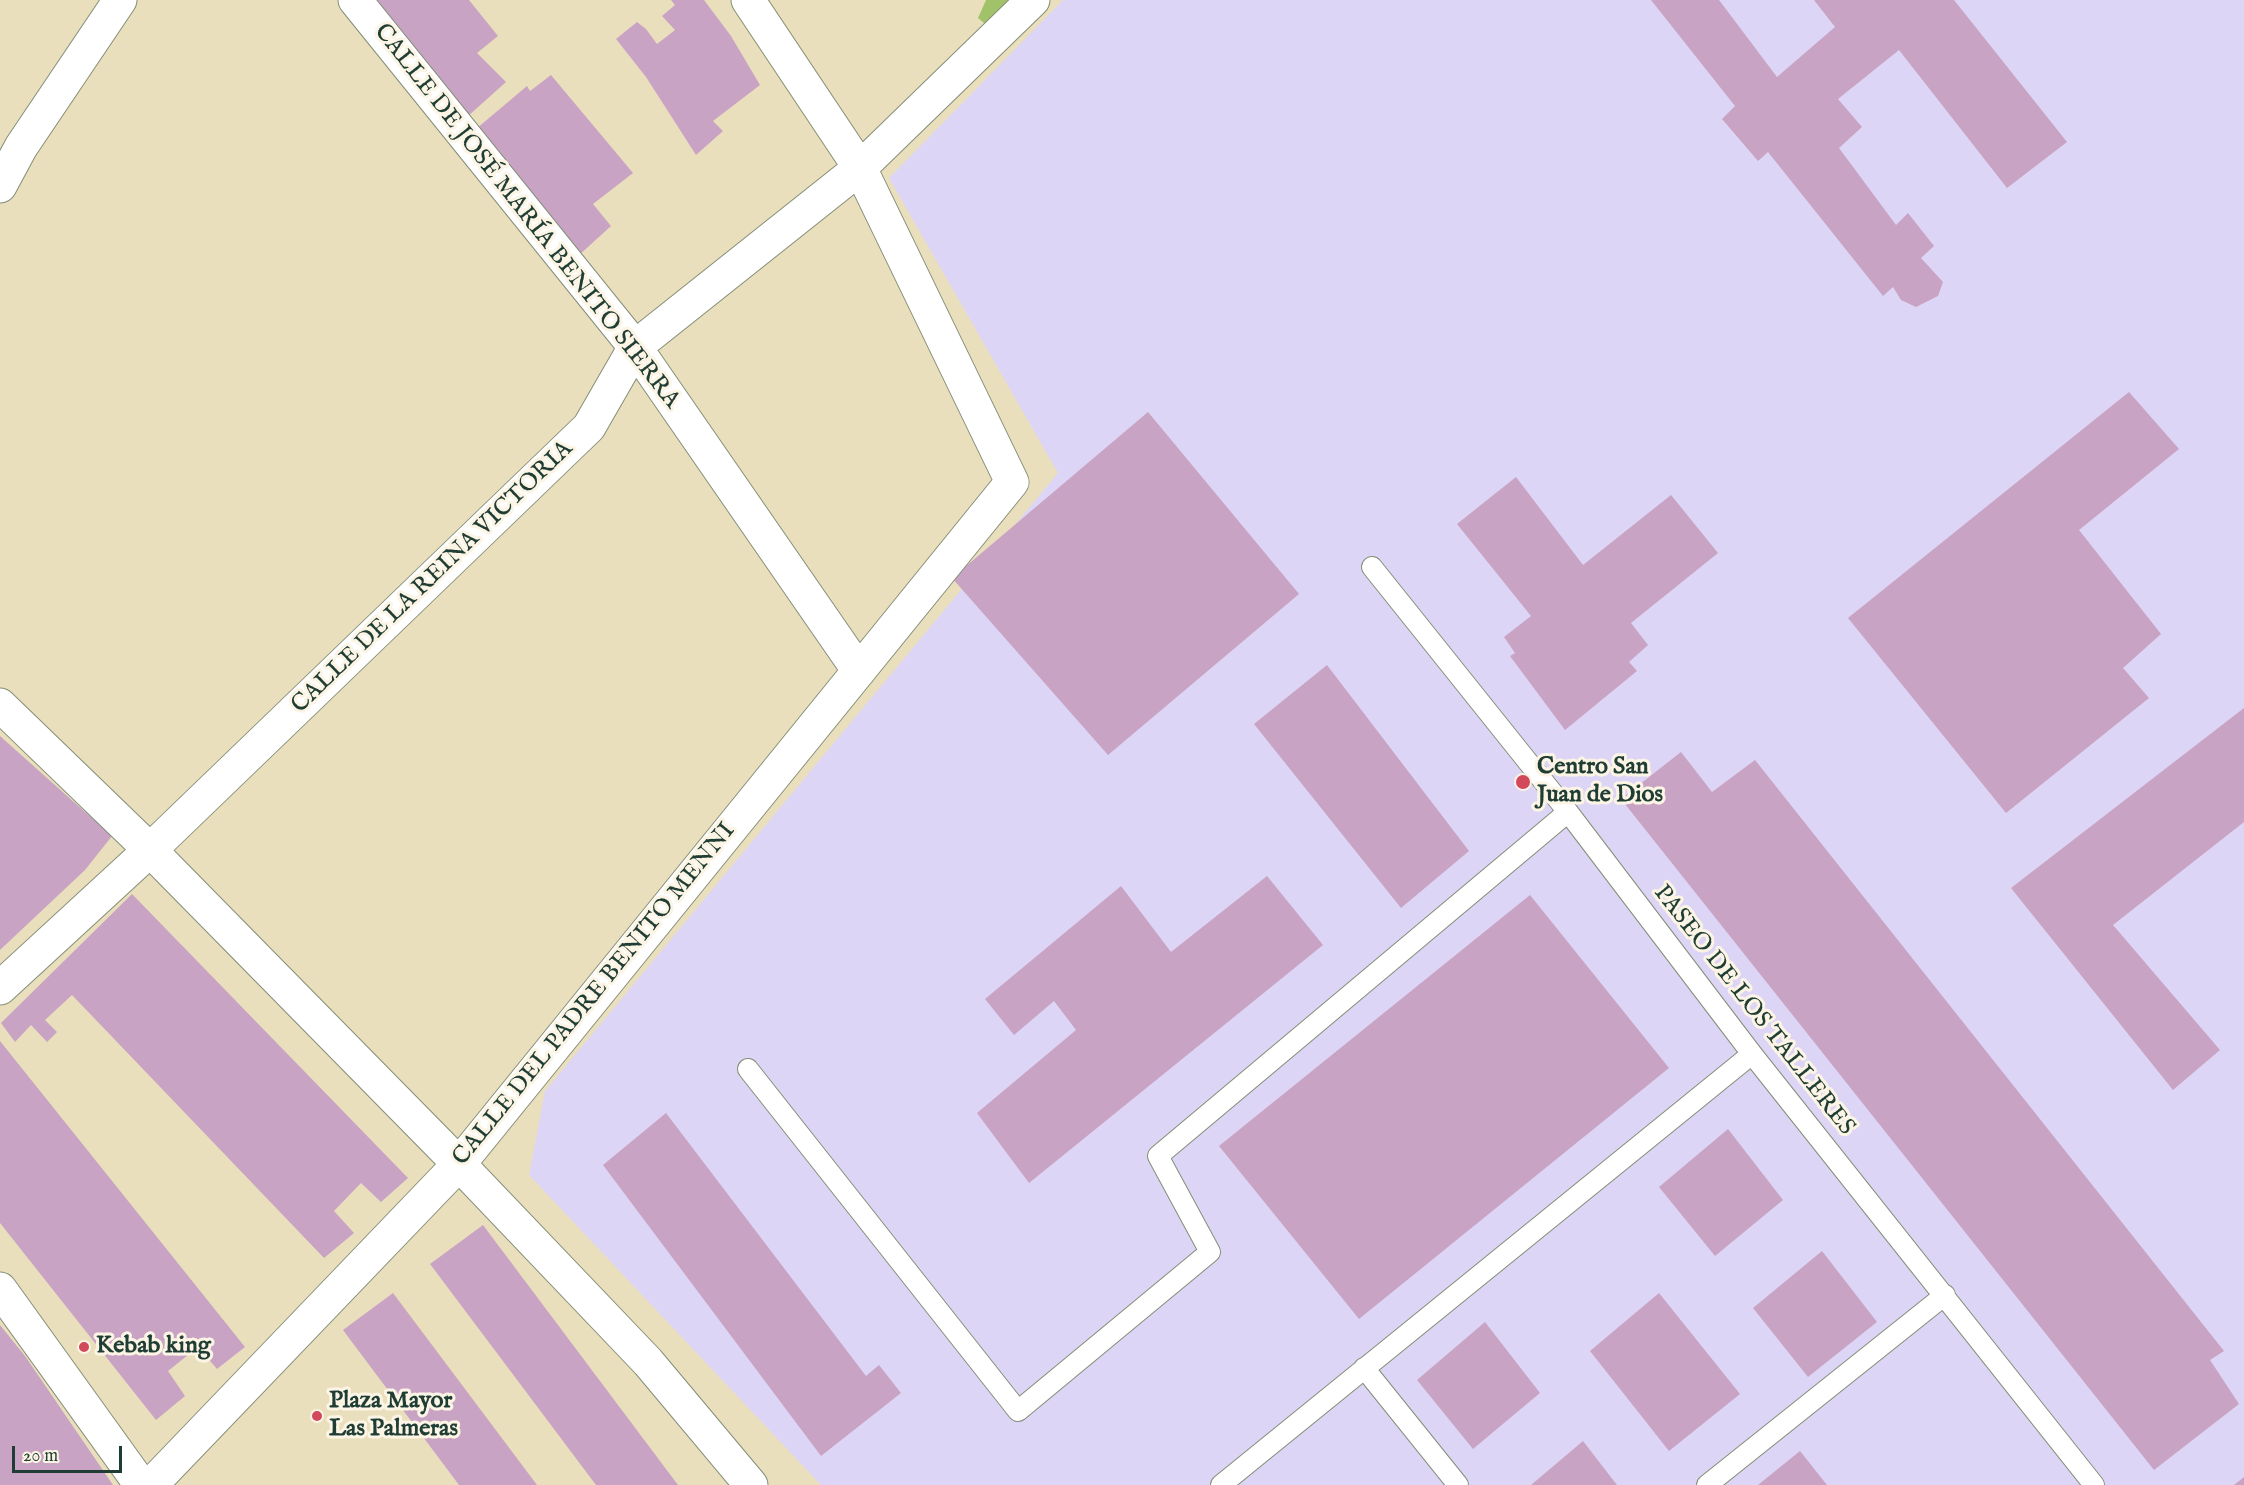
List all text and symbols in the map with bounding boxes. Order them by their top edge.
street label: CALLE DE JOSÉ MARÍA BENITO SIERRA [367,19,685,415]
street label: CALLE DE LA REINA VICTORIA [286,436,580,720]
place label: Centro San Juan de Dios [1537,754,1663,810]
marker: Centro San Juan de Dios [1514,773,1532,791]
street label: CALLE DEL PADRE BENITO MENNI [448,818,742,1172]
street label: PASEO DE LOS TALLERES [1646,880,1860,1142]
place label: Kebab king [96,1333,211,1361]
marker: Kebab king [77,1340,91,1354]
place label: Plaza Mayor Las Palmeras [329,1388,458,1444]
marker: Plaza Mayor Las Palmeras [310,1409,324,1423]
scale bar [15,1434,124,1472]
text: 20 m [23,1445,58,1468]

